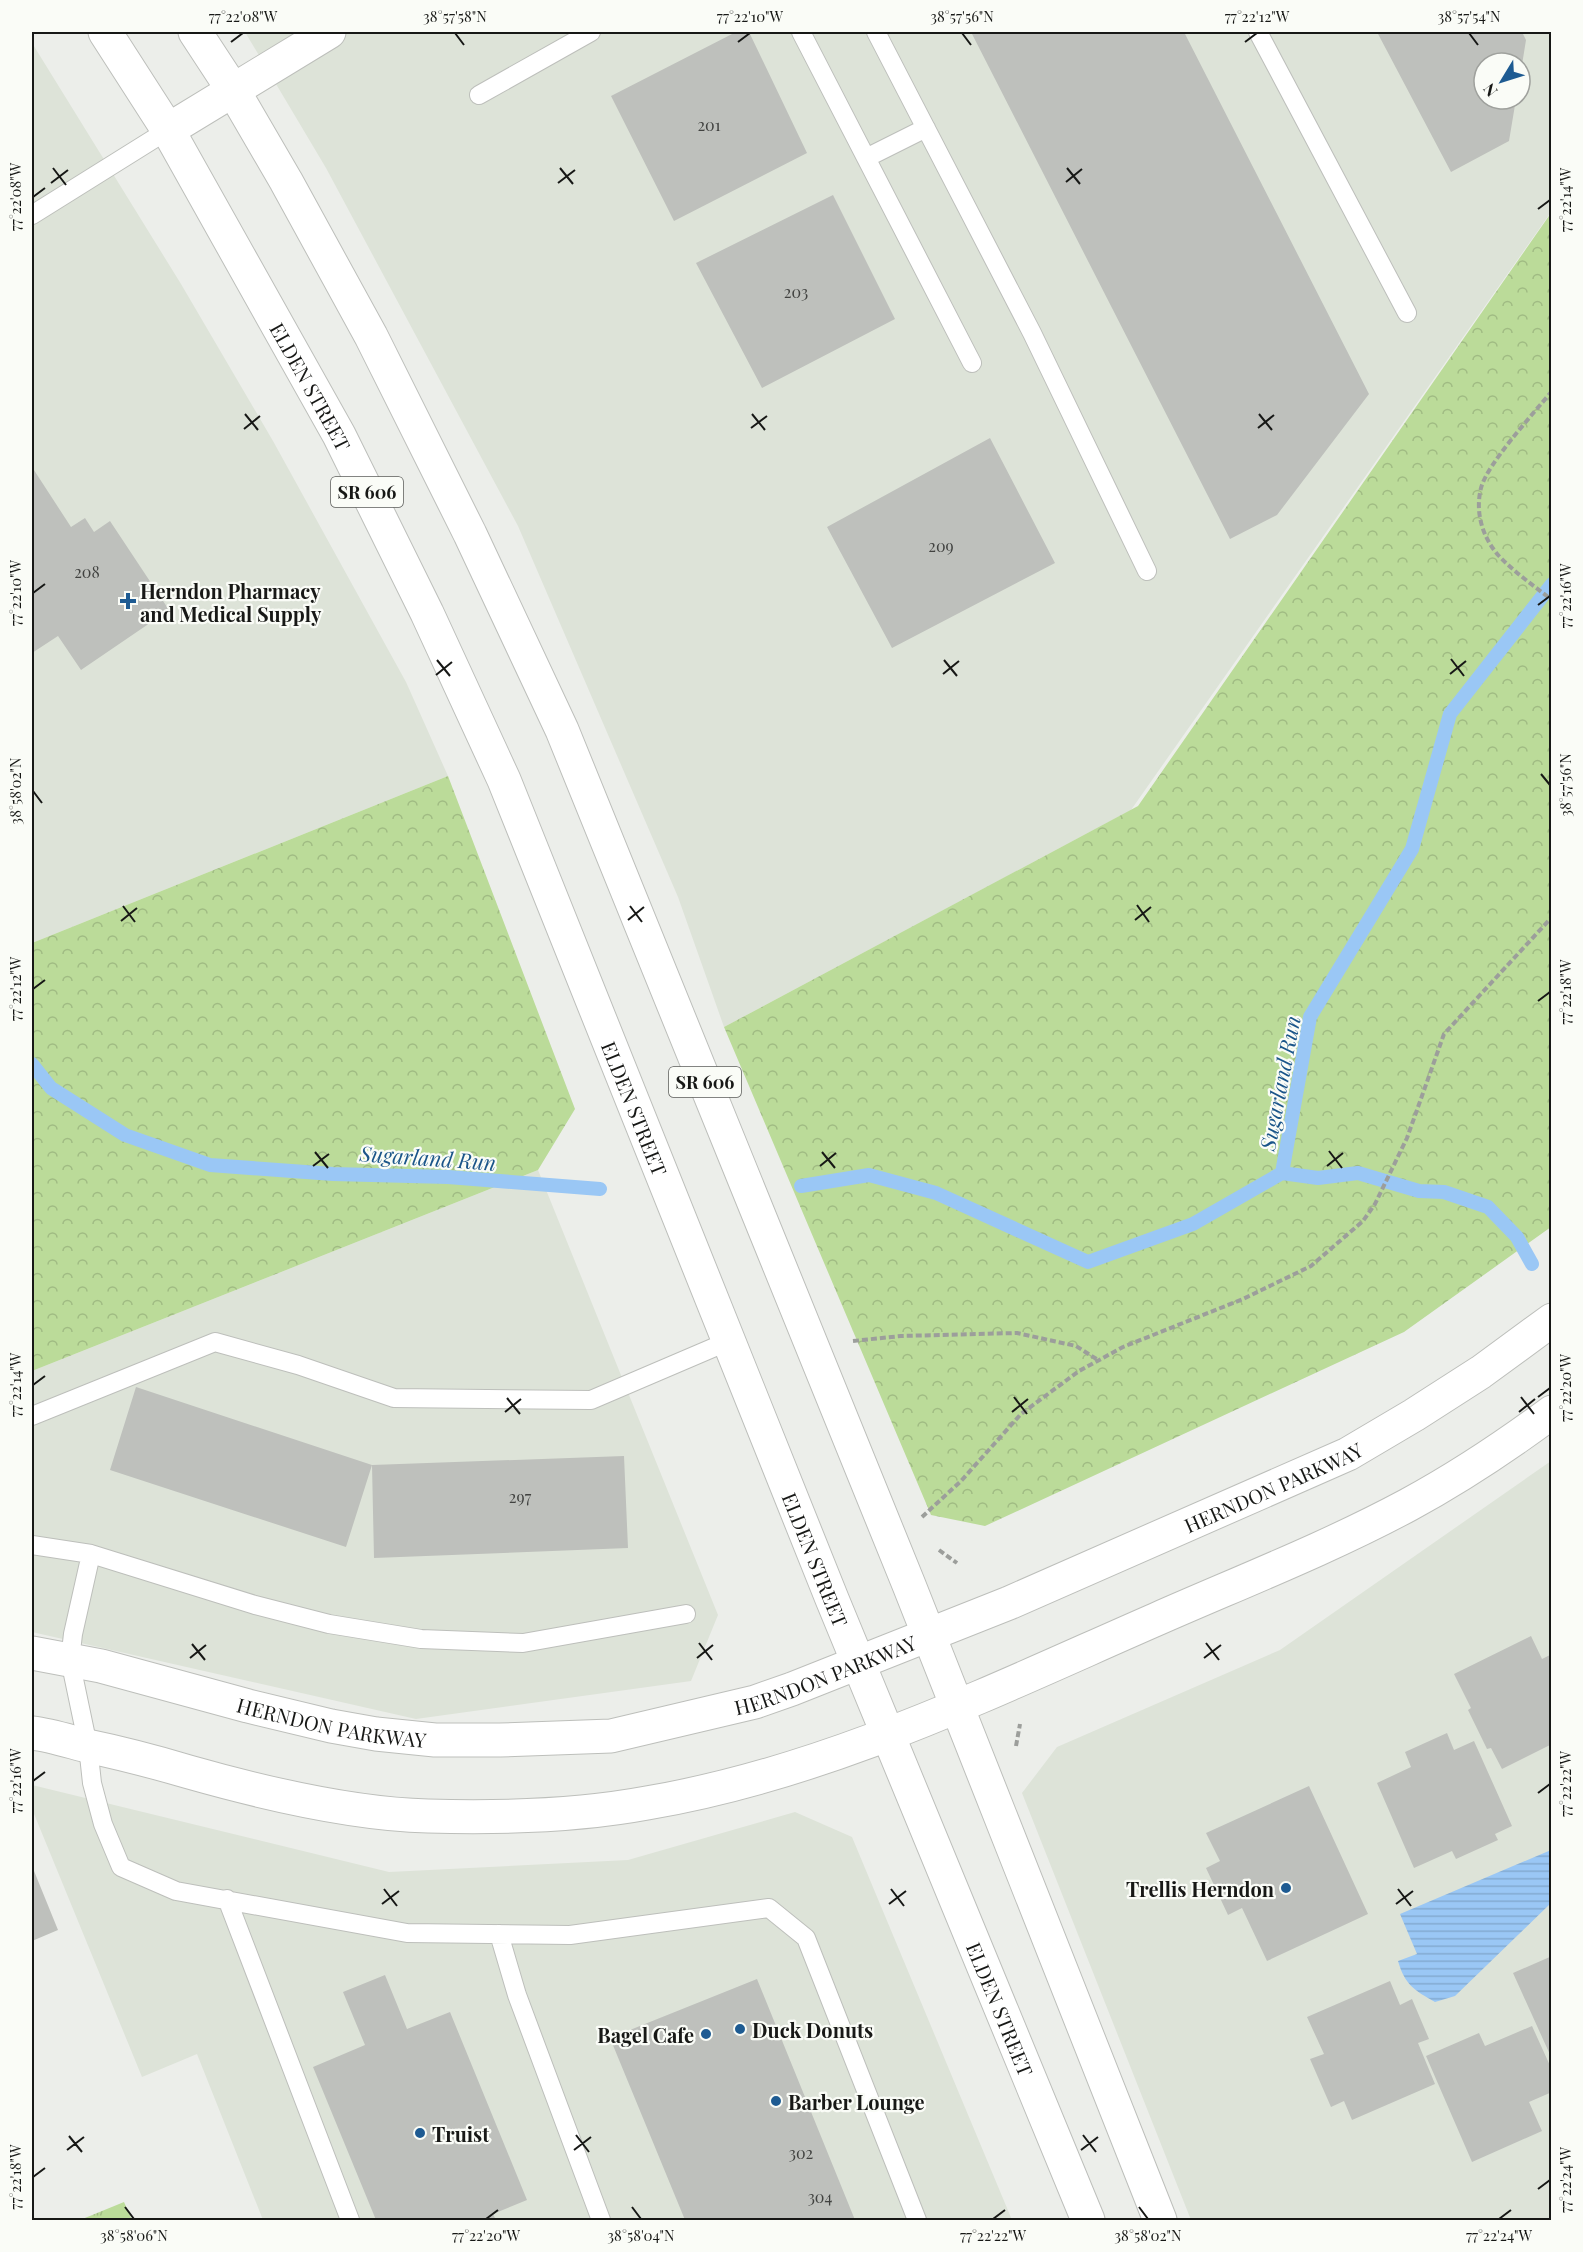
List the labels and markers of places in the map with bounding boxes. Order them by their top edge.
place label: Herndon Pharmacy and Medical Supply [140,577,322,627]
marker: Herndon Pharmacy and Medical Supply [121,594,135,608]
place label: Trellis Herndon [1126,1875,1275,1902]
marker: Trellis Herndon [1279,1881,1293,1895]
place label: Duck Donuts [752,2016,873,2043]
place label: Bagel Cafe [597,2021,694,2048]
marker: Duck Donuts [733,2022,747,2036]
marker: Bagel Cafe [699,2027,713,2041]
place label: Barber Lounge [788,2088,925,2115]
marker: Barber Lounge [769,2094,783,2108]
place label: Truist [432,2120,490,2147]
marker: Truist [413,2126,427,2140]

